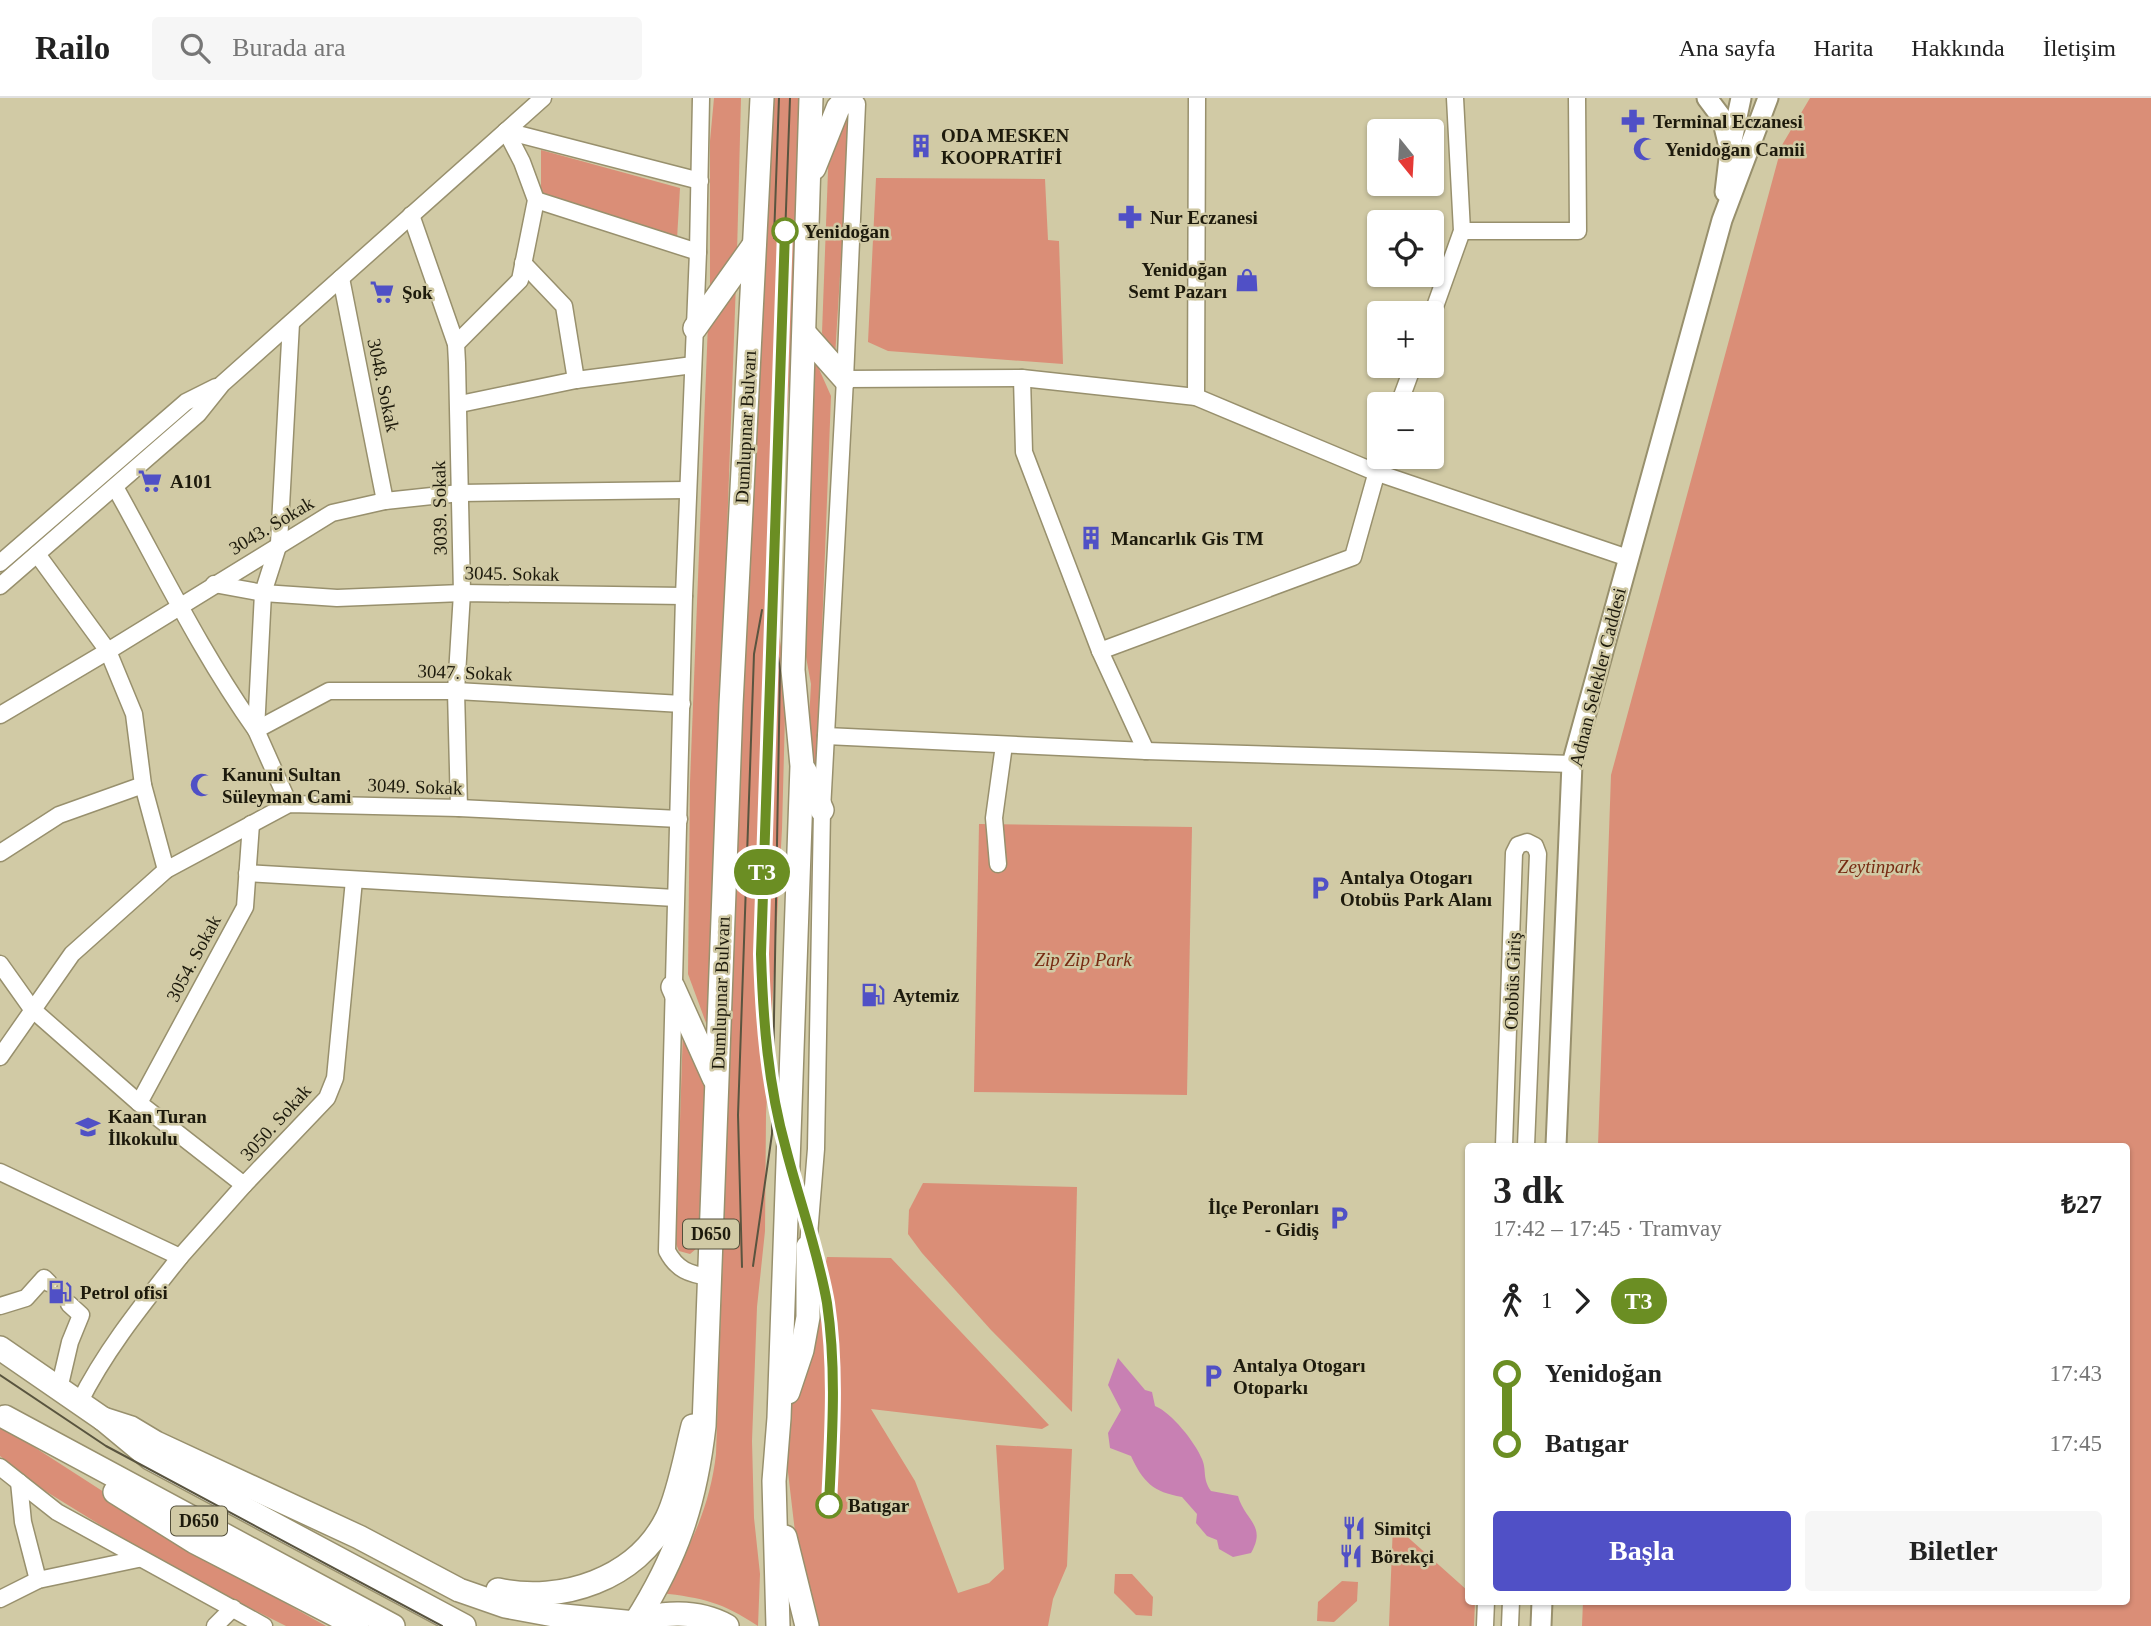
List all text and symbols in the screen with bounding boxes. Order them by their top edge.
search box [152,17,642,80]
icon: search [176,29,214,67]
text: Railo [35,30,110,66]
text: Burada ara [232,33,346,62]
text: Ana sayfa [1679,35,1775,61]
text: Harita [1813,35,1873,61]
text: Hakkında [1911,35,2005,61]
text: İletişim [2043,35,2116,61]
pharmacy icon: Terminal Eczanesi [1619,107,1647,135]
place label: Terminal Eczanesi [1653,111,1803,132]
north arrow [1367,119,1444,196]
map controls [1367,119,1444,469]
place label: ODA MESKEN KOOPRATİFİ [941,125,1070,168]
building icon: ODA MESKEN KOOPRATİFİ [907,132,935,160]
mosque icon: Yenidoğan Camii [1631,135,1659,163]
place label: Yenidoğan Camii [1665,139,1805,160]
pharmacy icon: Nur Eczanesi [1116,203,1144,231]
place label: Nur Eczanesi [1150,207,1258,228]
button: locate [1367,210,1444,287]
marker: Yenidoğan [772,218,798,244]
place label: Yenidoğan [804,221,890,242]
place label: Yenidoğan Semt Pazarı [1128,259,1227,302]
shop icon: Yenidoğan Semt Pazarı [1233,266,1261,294]
supermarket icon: Şok [368,278,396,306]
place label: Şok [402,282,433,303]
button: + [1367,301,1444,378]
street label: 3048. Sokak [363,336,404,434]
street label: Dumlupınar Bulvarı [731,350,760,504]
button: − [1367,392,1444,469]
street label: 3039. Sokak [428,460,451,556]
supermarket icon: A101 [136,467,164,495]
place label: A101 [170,471,212,492]
street label: 3043. Sokak [225,492,318,559]
building icon: Mancarlık Gis TM [1077,524,1105,552]
place label: Mancarlık Gis TM [1111,528,1264,549]
street label: 3045. Sokak [464,562,560,585]
street label: Adnan Selekler Caddesi [1565,585,1630,769]
street label: 3047. Sokak [417,660,513,685]
place label: Kanuni Sultan Süleyman Cami [222,764,351,807]
mosque icon: Kanuni Sultan Süleyman Cami [188,771,216,799]
street label: 3049. Sokak [367,774,463,799]
line badge: T3 [730,849,794,895]
park label: Zeytinpark [1838,856,1921,877]
text: T3 [748,859,776,885]
place label: Antalya Otogarı Otobüs Park Alanı [1340,867,1492,910]
parking icon: Antalya Otogarı Otobüs Park Alanı [1306,874,1334,902]
street label: 3054. Sokak [162,911,225,1005]
street label: Dumlupınar Bulvarı [707,916,734,1070]
street label: Otobüs Giriş [1500,932,1525,1030]
park label: Zip Zip Park [1034,949,1132,970]
fuel station icon: Aytemiz [859,981,887,1009]
place label: Aytemiz [893,985,960,1006]
street label: 3050. Sokak [236,1080,315,1165]
place label: Kaan Turan İlkokulu [108,1106,207,1149]
school or university icon: Kaan Turan İlkokulu [74,1113,102,1141]
text: 3 dk [1493,1169,1564,1211]
text: ₺27 [2061,1190,2102,1219]
place label: İlçe Peronları - Gidiş [1208,1197,1319,1240]
parking icon: İlçe Peronları - Gidiş [1325,1204,1353,1232]
text: 17:42 – 17:45 · Tramvay [1493,1216,1722,1241]
road number: D650 [683,1219,739,1248]
fuel station icon: Petrol ofisi [46,1278,74,1306]
place label: Petrol ofisi [80,1282,168,1303]
icon: walk [1493,1282,1531,1320]
icon: forward [1563,1282,1601,1320]
text: 1 [1541,1288,1553,1313]
text: T3 [1625,1288,1653,1314]
place label: Antalya Otogarı Otoparkı [1233,1355,1365,1398]
text: Yenidoğan [1545,1359,1662,1388]
text: 17:43 [2050,1361,2102,1386]
parking icon: Antalya Otogarı Otoparkı [1199,1362,1227,1390]
text: Batıgar [1545,1429,1629,1458]
text: 17:45 [2050,1431,2102,1456]
marker: Batıgar [816,1492,842,1518]
place label: Batıgar [848,1495,910,1516]
road number: D650 [171,1506,227,1536]
button: Başla [1493,1511,1791,1591]
button: Biletler [1805,1511,2102,1591]
restaurant icon: Simitçi [1340,1514,1368,1542]
place label: Simitçi [1374,1518,1431,1539]
restaurant icon: Börekçi [1337,1542,1365,1570]
place label: Börekçi [1371,1546,1434,1567]

